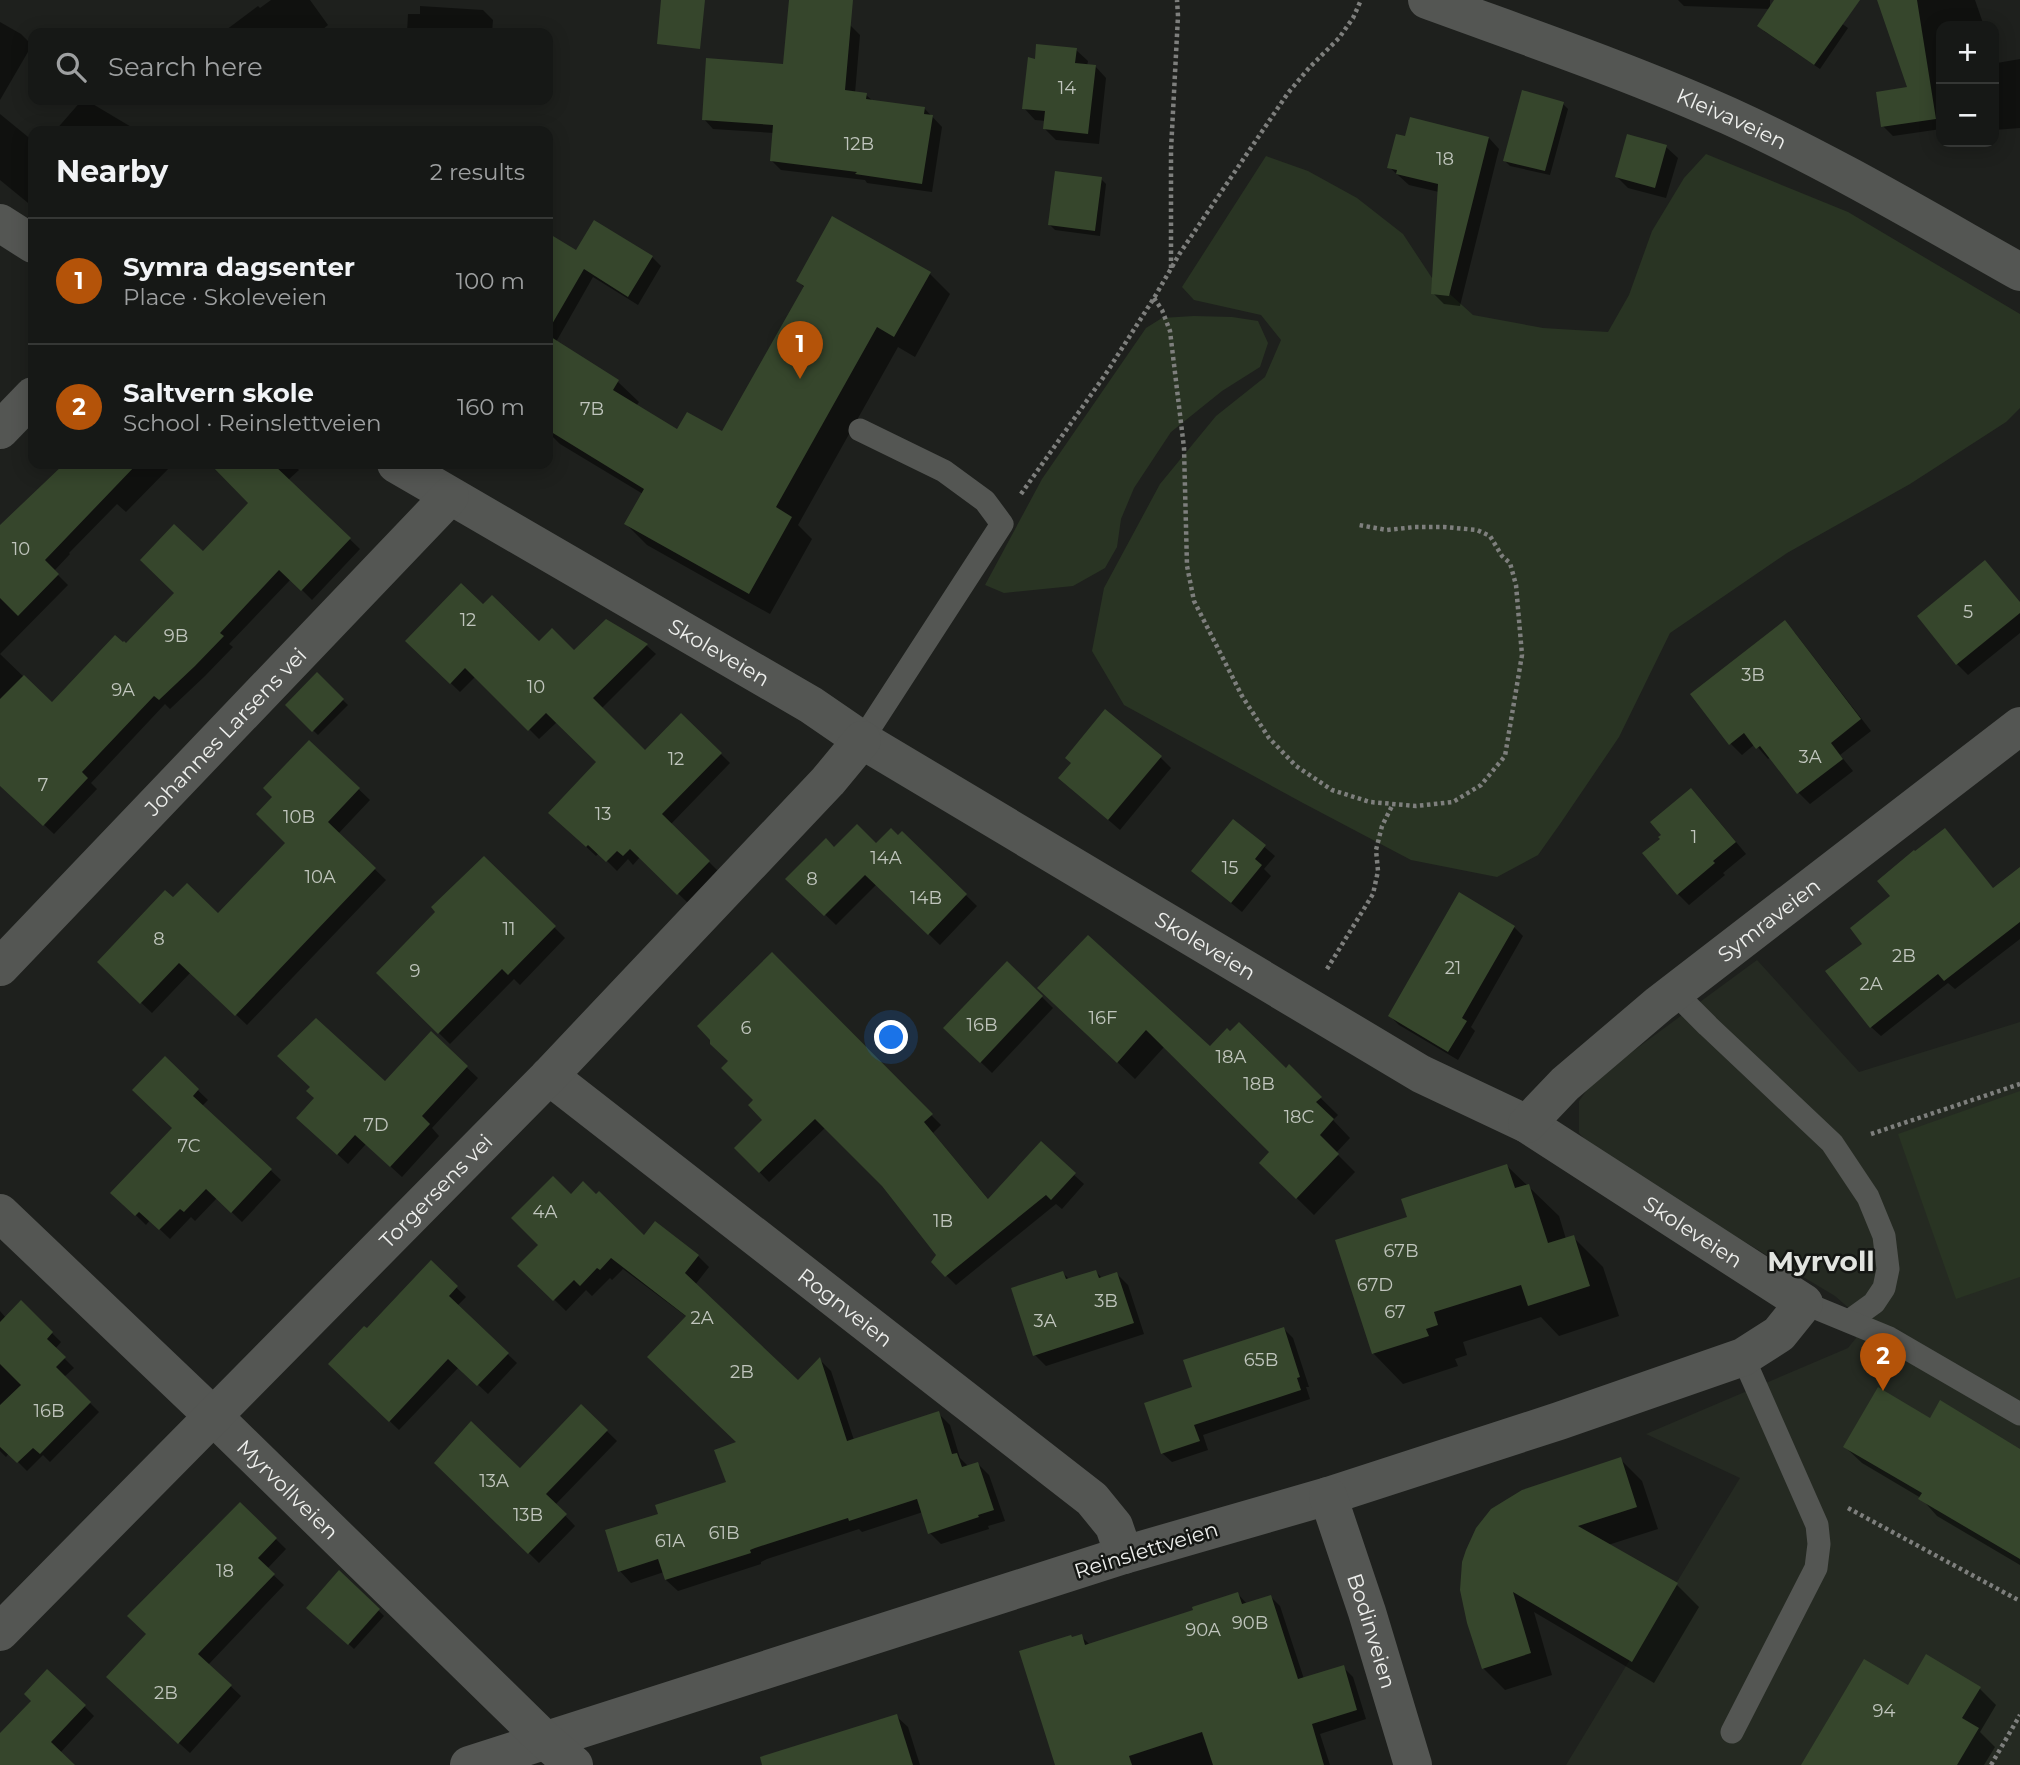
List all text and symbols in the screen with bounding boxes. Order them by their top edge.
map controls [1936,21,1999,147]
button: + [1936,21,1999,84]
search box [28,28,553,105]
icon: search [52,48,90,86]
text: Search here [108,51,263,83]
house number: 14 [1058,77,1076,99]
street label: Kleivaveien [1673,82,1791,154]
button: − [1936,84,1999,147]
house number: 12B [844,133,874,155]
house number: 18 [1436,148,1454,170]
text: Nearby [56,153,168,190]
text: 2 results [430,158,525,186]
text: Symra dagsenter [123,251,355,283]
text: 1 [74,267,84,295]
text: 100 m [456,267,525,295]
text: Place · Skoleveien [123,283,327,311]
pin: 1 [777,321,823,379]
text: Saltvern skole [123,377,314,409]
text: 2 [72,393,86,421]
text: 160 m [457,393,525,421]
house number: 7B [580,398,604,420]
text: School · Reinslettveien [123,409,382,437]
house number: 10 [12,538,30,560]
house number: 5 [1963,601,1973,623]
house number: 12 [460,609,476,631]
street label: Skoleveien [664,613,774,691]
house number: 9B [164,625,188,647]
street label: Johannes Larsens vei [139,642,311,821]
house number: 3B [1741,664,1765,686]
house number: 10 [527,676,545,698]
house number: 9A [111,679,135,701]
house number: 3A [1798,746,1822,768]
house number: 12 [668,748,684,770]
house number: 7 [38,774,48,796]
house number: 13 [595,803,611,825]
house number: 10B [283,806,315,828]
house number: 1 [1691,826,1697,848]
house number: 14A [870,847,902,869]
house number: 15 [1222,857,1238,879]
house number: 10A [304,866,336,888]
house number: 8 [806,868,818,890]
street label: Symraveien [1712,872,1825,967]
house number: 14B [910,887,942,909]
street label: Skoleveien [1151,906,1260,985]
house number: 11 [503,918,516,940]
house number: 8 [153,928,165,950]
house number: 2B [1892,945,1916,967]
house number: 21 [1445,957,1461,979]
house number: 9 [410,960,421,982]
house number: 2A [1859,973,1883,995]
house number: 16F [1089,1007,1117,1029]
house number: 16B [966,1014,998,1036]
house number: 6 [741,1017,752,1039]
your location [874,1020,908,1054]
house number: 18A [1216,1046,1246,1068]
house number: 18B [1243,1073,1275,1095]
house number: 18C [1284,1106,1315,1128]
house number: 7D [363,1114,389,1136]
street label: Torgersens vei [374,1129,497,1253]
house number: 7C [177,1135,201,1157]
street label: Skoleveien [1639,1190,1747,1272]
house number: 4A [533,1201,557,1223]
house number: 1B [933,1210,953,1232]
house number: 67B [1384,1240,1419,1262]
district label: Myrvoll [1767,1244,1875,1278]
street label: Rognveien [793,1262,898,1352]
house number: 67D [1357,1274,1393,1296]
house number: 3B [1094,1290,1118,1312]
house number: 67 [1384,1301,1406,1323]
house number: 2A [690,1307,714,1329]
house number: 3A [1033,1310,1057,1332]
pin: 2 [1860,1333,1906,1391]
house number: 65B [1244,1349,1278,1371]
house number: 2B [730,1361,754,1383]
house number: 16B [33,1400,65,1422]
street label: Myrvollveien [232,1434,344,1544]
house number: 13A [479,1470,509,1492]
house number: 13B [513,1504,543,1526]
street label: Reinslettveien [1071,1516,1221,1584]
house number: 61B [708,1522,740,1544]
house number: 61A [655,1530,685,1552]
house number: 18 [216,1560,234,1582]
street label: Bodinveien [1342,1570,1402,1691]
house number: 90B [1232,1612,1268,1634]
house number: 90A [1185,1619,1221,1641]
house number: 2B [154,1682,178,1704]
house number: 94 [1873,1700,1896,1722]

